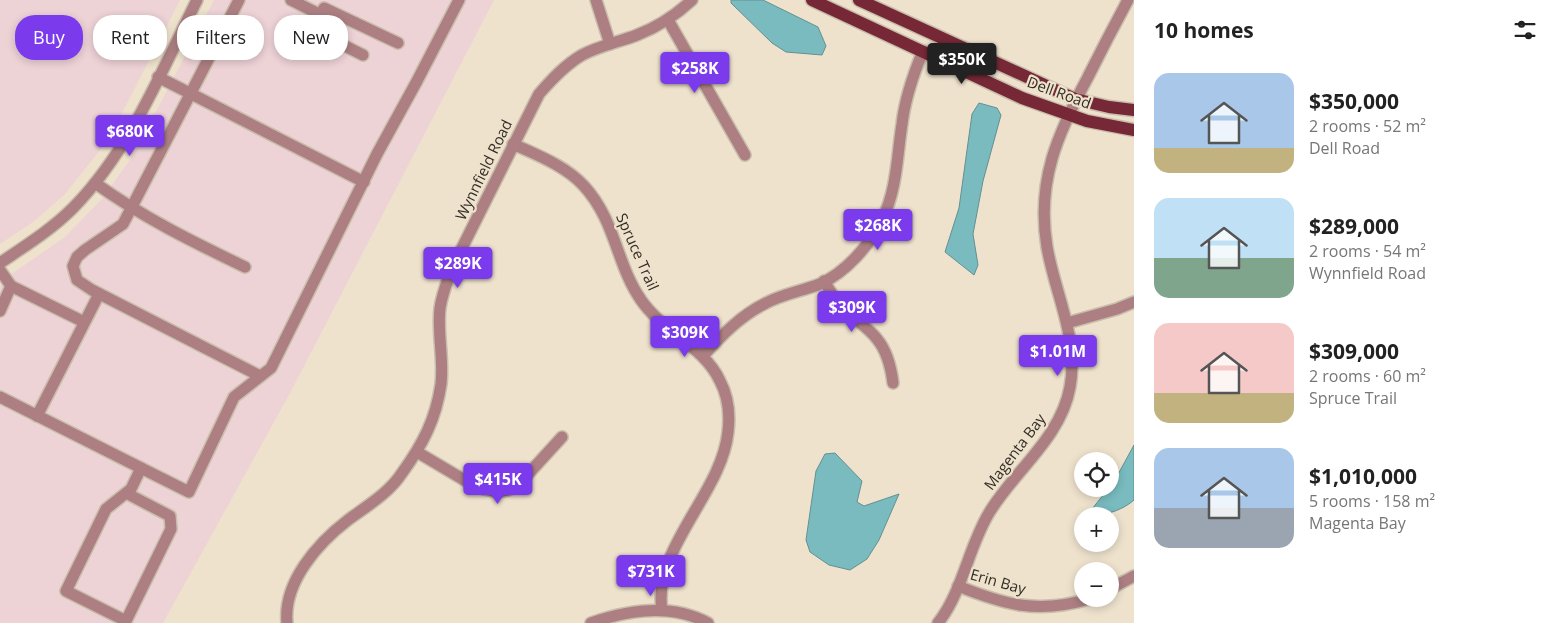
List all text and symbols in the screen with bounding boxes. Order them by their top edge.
chip: Buy [15,15,83,60]
chip: Rent [93,15,167,60]
chip: Filters [177,15,264,60]
chip: New [274,15,348,60]
text: 10 homes [1154,16,1254,44]
icon: filters [1511,16,1539,44]
pin: $350K [927,42,997,85]
text: $350K [938,48,986,70]
pin: $258K [660,52,730,94]
text: $258K [671,57,719,79]
street label: Dell Road [1025,71,1094,113]
text: $350,000 [1309,87,1399,115]
icon: home [1194,93,1254,153]
pin: $680K [95,114,165,157]
text: 2 rooms · 52 m² [1309,115,1426,137]
street label: Wynnfield Road [450,116,516,223]
text: $680K [106,120,154,142]
text: Dell Road [1309,137,1380,159]
pin: $268K [843,208,913,251]
street label: Spruce Trail [612,210,664,293]
text: $289,000 [1309,212,1399,240]
text: $268K [854,214,902,236]
icon: home [1194,218,1254,278]
text: 2 rooms · 54 m² [1309,240,1426,262]
pin: $289K [423,246,493,289]
text: $289K [434,252,482,274]
text: Wynnfield Road [1309,262,1426,284]
pin: $309K [817,290,887,333]
text: $309K [828,296,876,318]
pin: $309K [650,316,720,358]
text: $309K [661,321,709,343]
pin: $1.01M [1017,334,1099,377]
text: $309,000 [1309,337,1399,365]
text: $1.01M [1030,340,1086,362]
icon: home [1194,343,1254,403]
text: 2 rooms · 60 m² [1309,365,1426,387]
text: Spruce Trail [1309,387,1397,409]
street label: Magenta Bay [979,409,1050,494]
map controls [1074,452,1119,607]
button: locate [1074,452,1119,497]
pin: $415K [463,462,533,505]
text: $1,010,000 [1309,462,1417,490]
text: $415K [474,468,522,490]
icon: home [1194,468,1254,528]
text: 5 rooms · 158 m² [1309,490,1435,512]
button: + [1074,507,1119,552]
text: Magenta Bay [1309,512,1406,534]
pin: $731K [616,554,686,597]
text: $731K [627,560,675,582]
button: − [1074,562,1119,607]
street label: Erin Bay [968,564,1029,599]

